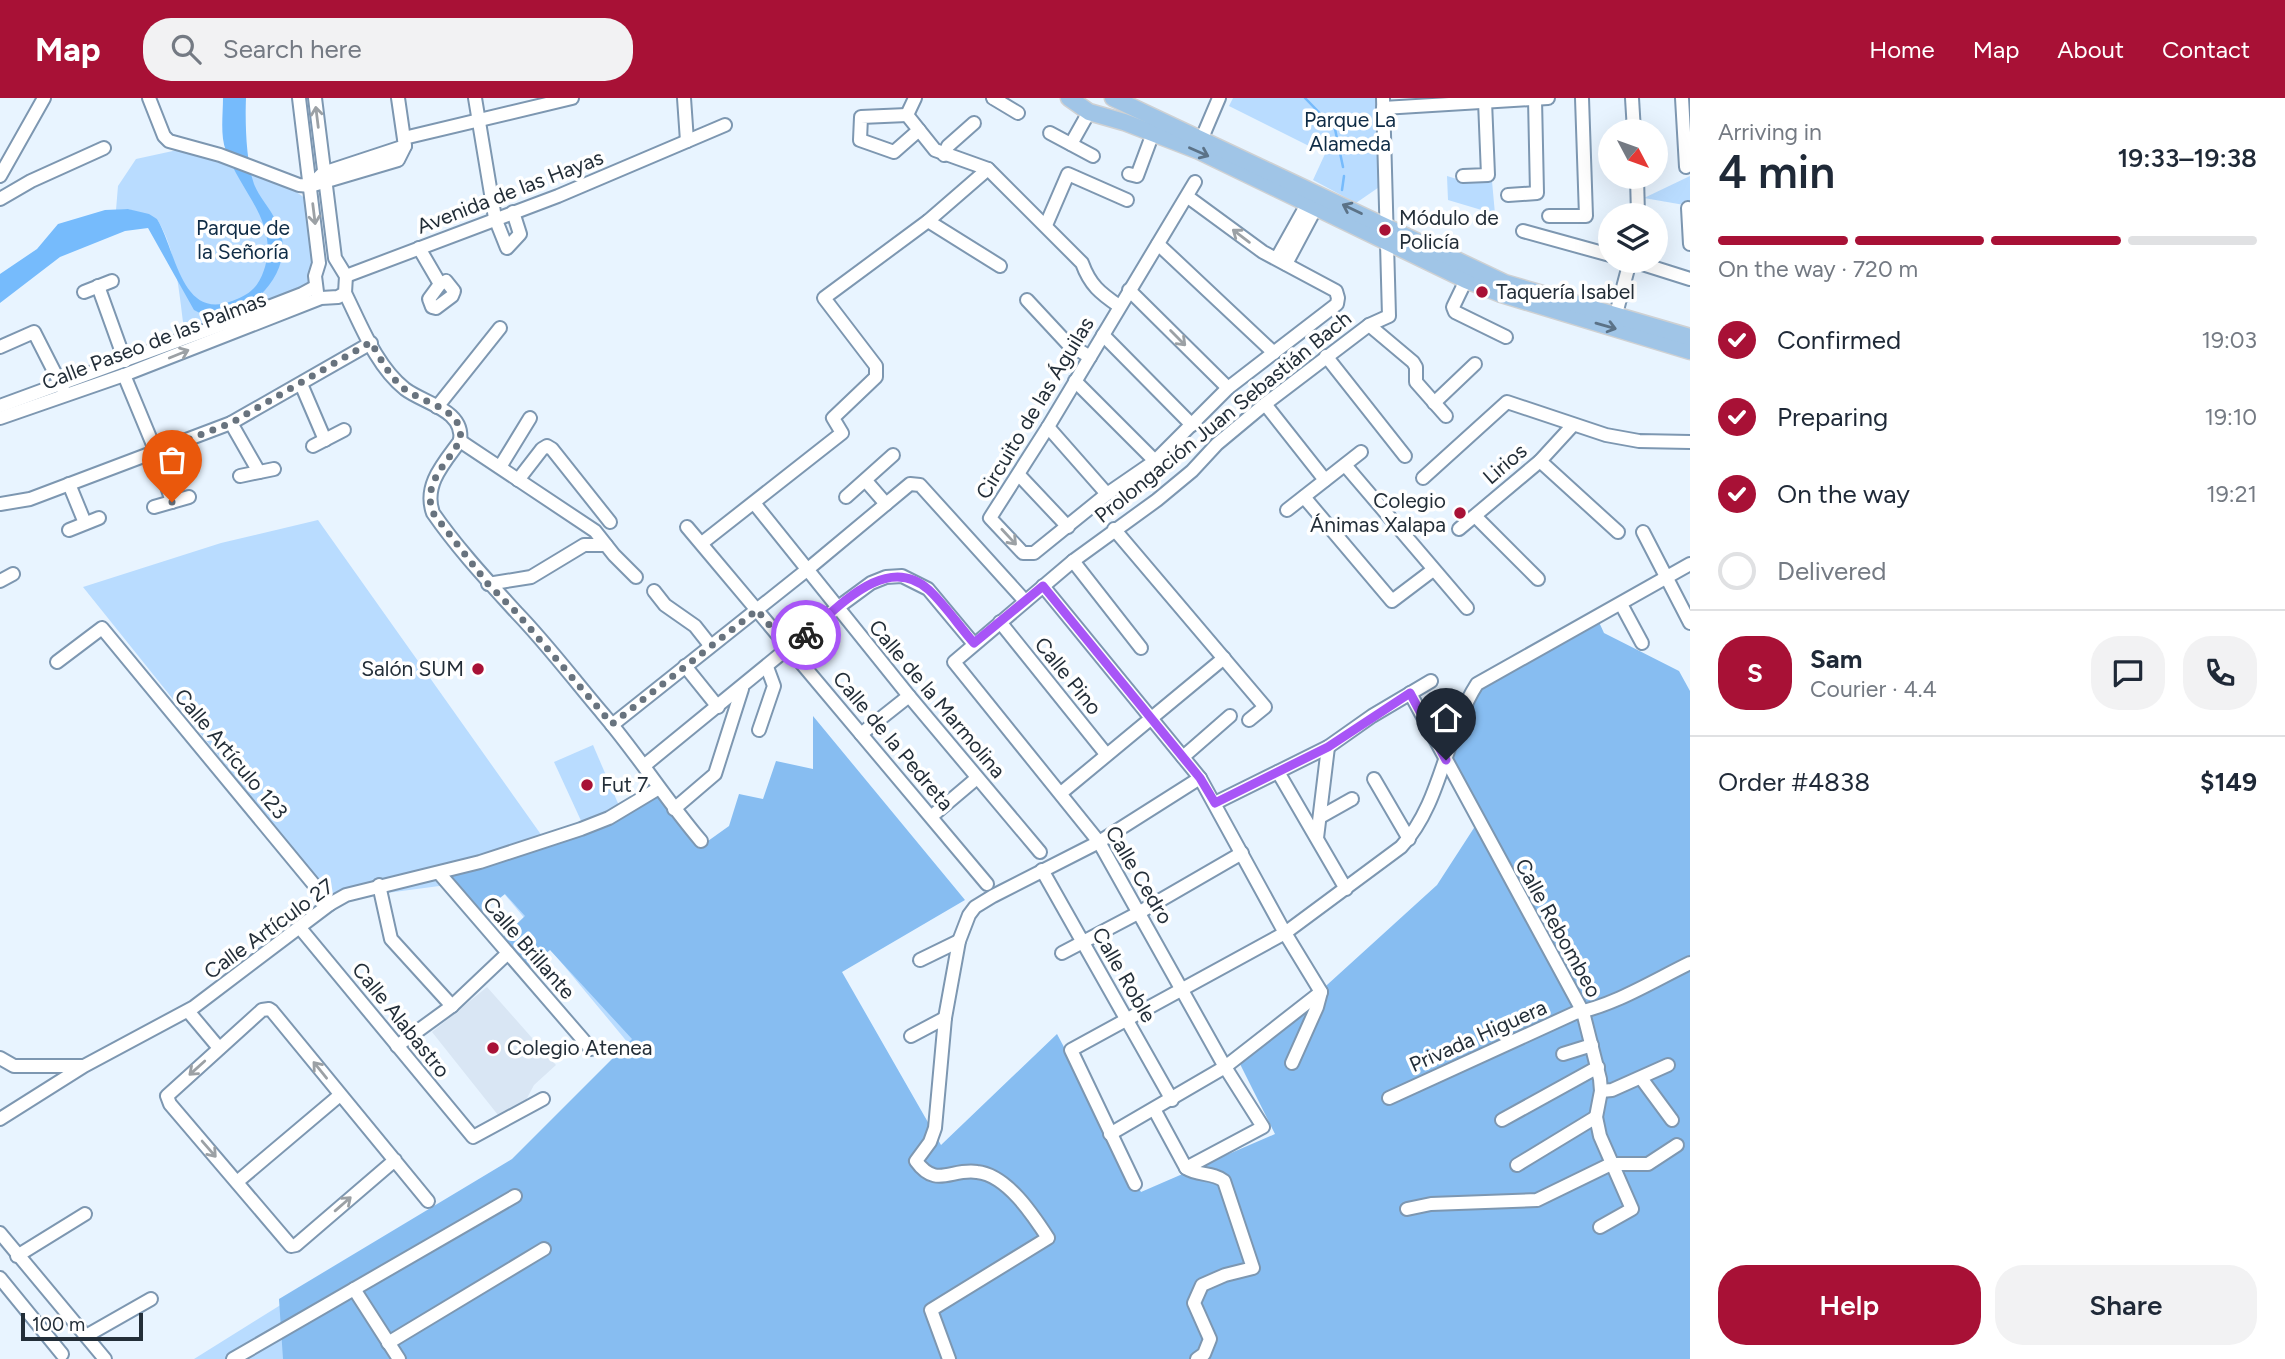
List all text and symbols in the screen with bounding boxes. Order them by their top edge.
search box [143,18,633,81]
text: Map [35,30,101,69]
icon: search [167,30,205,68]
text: Search here [223,33,362,65]
text: Home [1869,35,1935,64]
text: Map [1973,35,2019,64]
text: About [2057,35,2124,64]
text: Contact [2162,35,2250,64]
one-way arrow [310,106,323,129]
park label: Parque La Alameda [1304,107,1396,156]
text: Arriving in [1718,118,1822,146]
north arrow [1598,119,1668,189]
map controls [1598,119,1668,273]
text: 19:33–19:38 [2117,142,2257,174]
street label: Avenida de las Hayas [413,144,607,239]
text: 4 min [1718,144,1835,200]
one-way arrow [1188,146,1209,159]
one-way arrow [1342,202,1363,216]
one-way arrow [307,203,320,225]
button: layers [1598,203,1668,273]
place label: Módulo de Policía [1399,205,1499,254]
park label: Parque de la Señoría [196,215,290,264]
marker: Módulo de Policía [1377,222,1393,238]
one-way arrow [1232,228,1251,243]
text: On the way · 720 m [1718,255,1918,283]
place label: Taquería Isabel [1496,279,1635,304]
marker: Taquería Isabel [1474,284,1490,300]
street label: Calle Paseo de las Palmas [38,286,269,395]
street label: Prolongación Juan Sebastián Bach [1089,305,1356,528]
street label: Circuito de las Águilas [970,312,1099,503]
one-way arrow [1595,321,1617,334]
icon: check [1718,321,1756,359]
text: Confirmed [1777,324,1901,356]
text: 19:03 [2201,326,2257,354]
one-way arrow [1169,330,1186,347]
one-way arrow [168,346,190,359]
icon: check [1718,398,1756,436]
text: Preparing [1777,401,1888,433]
text: 19:10 [2204,403,2257,431]
pin [142,430,202,502]
street label: Lirios [1478,438,1532,489]
icon: bag [153,441,191,479]
icon: check [1718,475,1756,513]
text: On the way [1777,478,1910,510]
text: 19:21 [2206,480,2257,508]
place label: Colegio Ánimas Xalapa [1310,488,1446,537]
marker: Colegio Ánimas Xalapa [1452,505,1468,521]
one-way arrow [1000,528,1017,545]
text: Delivered [1777,555,1886,587]
courier [771,600,841,670]
street label: Calle de la Marmolina [864,615,1011,783]
icon: bike [787,616,825,654]
street label: Calle Pino [1030,632,1107,720]
button: chat [2091,636,2165,710]
button: phone [2183,636,2257,710]
text: Sam [1810,643,1862,675]
place label: Salón SUM [361,656,464,681]
text: S [1747,657,1763,689]
marker: Salón SUM [470,661,486,677]
street label: Calle de la Pedreta [828,666,959,815]
text: Courier · 4.4 [1810,675,1937,703]
street label: Calle Artículo 123 [169,683,293,824]
pin [1416,688,1476,760]
icon: home [1427,699,1465,737]
text: Order #4838 [1718,766,1870,798]
text: $149 [2200,766,2257,798]
place label: Fut 7 [601,772,648,797]
marker: Fut 7 [579,777,595,793]
street label: Calle Cedro [1100,821,1178,928]
street label: Calle Rebombeo [1510,854,1607,1001]
street label: Calle Artículo 27 [199,873,338,984]
street label: Calle Brillante [478,891,581,1004]
street label: Calle Roble [1087,923,1162,1027]
street label: Calle Alabastro [347,957,456,1082]
street label: Privada Higuera [1405,994,1550,1077]
place label: Colegio Atenea [507,1035,652,1060]
marker: Colegio Atenea [485,1040,501,1056]
one-way arrow [189,1060,207,1076]
one-way arrow [312,1061,328,1079]
one-way arrow [201,1139,217,1157]
one-way arrow [334,1196,352,1212]
button: Help [1718,1265,1981,1345]
button: Share [1995,1265,2257,1345]
scale bar [21,1310,144,1342]
text: 100 m [32,1313,85,1336]

